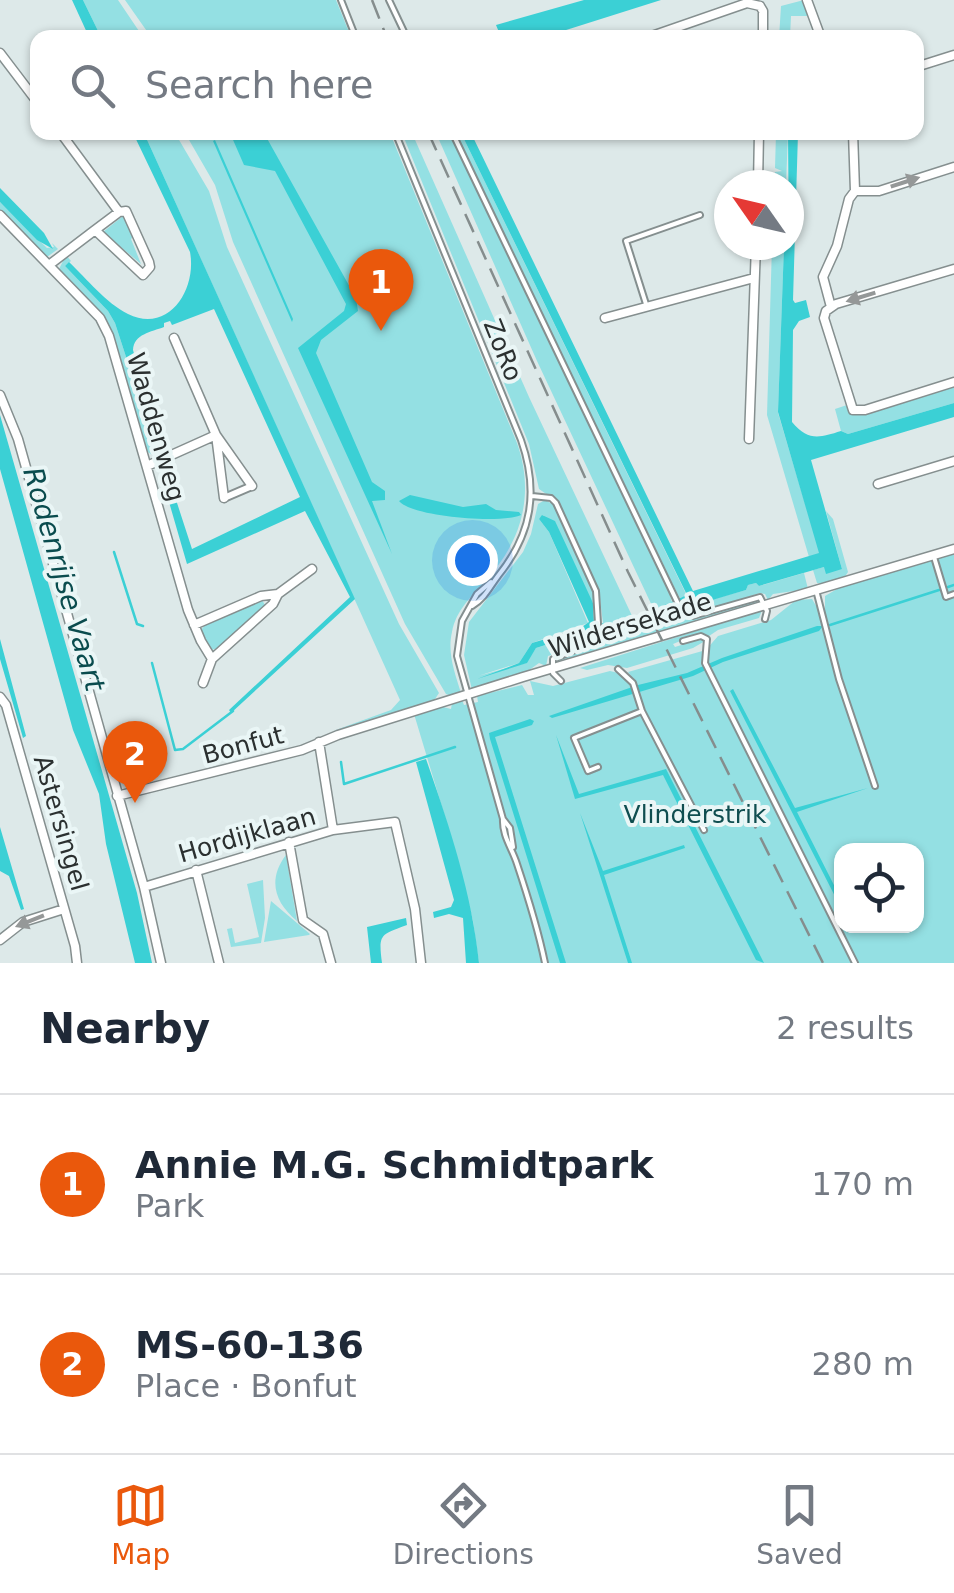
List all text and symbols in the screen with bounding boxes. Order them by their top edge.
search box [30,30,924,140]
icon: search [65,58,120,113]
text: Search here [145,63,373,107]
north arrow [714,170,804,260]
one-way arrow [890,174,920,189]
pin: 1 [348,248,414,331]
one-way arrow [845,290,875,305]
street label: ZoRo [478,315,528,385]
street label: Waddenweg [121,349,191,505]
water label: Rodenrijse Vaart [16,463,112,696]
your location [447,535,498,586]
street label: Wildersekade [545,586,715,664]
pin: 2 [102,720,168,803]
street label: Bonfut [199,720,287,770]
street label: Astersingel [28,752,94,894]
park label: Vlinderstrik [624,800,767,829]
street label: Hordijklaan [175,802,319,868]
map controls [834,843,924,933]
button: locate [834,843,924,933]
one-way arrow [15,914,45,930]
text: Nearby [40,1004,210,1053]
text: 2 results [776,1009,914,1047]
text: Annie M.G. Schmidtpark [135,1143,653,1187]
text: 1 [61,1165,84,1203]
text: 170 m [812,1165,914,1203]
text: Park [135,1187,204,1225]
text: MS-60-136 [135,1323,364,1367]
text: 2 [61,1345,84,1383]
text: 280 m [812,1345,914,1383]
text: Place · Bonfut [135,1367,357,1405]
tab: Map [111,1478,170,1571]
tab: Directions [393,1478,534,1571]
tab: Saved [756,1478,843,1571]

